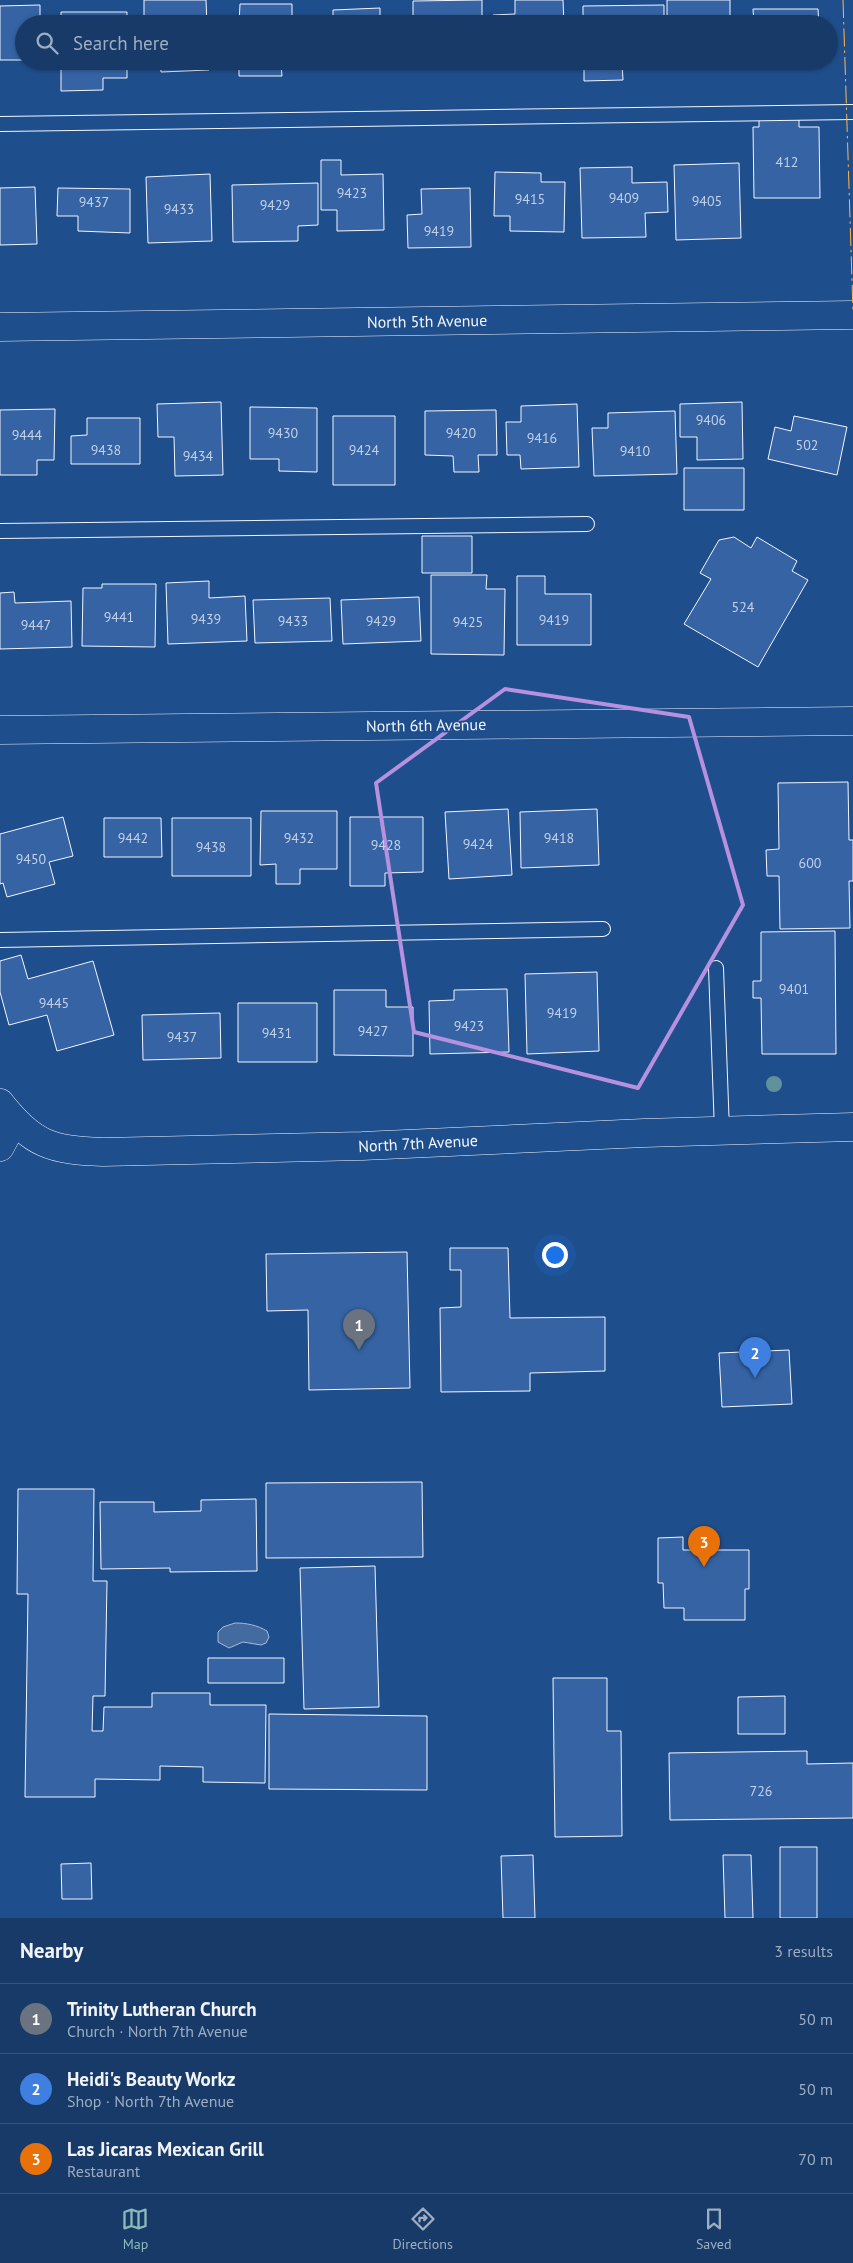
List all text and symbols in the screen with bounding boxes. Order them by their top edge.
search box [15,15,838,70]
icon: search [33,29,61,57]
text: Search here [73,31,169,55]
house number: 412 [776,153,798,171]
house number: 9423 [337,184,367,202]
house number: 9409 [609,189,639,207]
house number: 9415 [515,190,545,208]
house number: 9405 [692,192,722,210]
house number: 9437 [79,193,109,211]
house number: 9429 [260,196,290,214]
house number: 9433 [164,200,194,218]
house number: 9419 [424,222,454,240]
street label: North 5th Avenue [367,310,487,332]
house number: 9406 [696,411,726,429]
house number: 9430 [268,424,299,442]
house number: 9420 [446,424,477,442]
house number: 9444 [12,426,43,444]
house number: 9416 [527,429,557,447]
house number: 502 [796,436,818,454]
house number: 9438 [91,441,121,459]
house number: 9424 [349,441,380,459]
house number: 9410 [620,442,651,460]
house number: 9434 [183,447,214,465]
house number: 524 [732,598,755,616]
house number: 9441 [104,608,134,626]
house number: 9439 [191,610,221,628]
house number: 9419 [539,611,569,629]
house number: 9433 [278,612,308,630]
house number: 9429 [366,612,396,630]
house number: 9425 [453,613,483,631]
house number: 9447 [21,616,51,634]
street label: North 6th Avenue [366,714,486,736]
house number: 9442 [118,829,148,847]
house number: 9432 [284,829,314,847]
house number: 9418 [544,829,574,847]
house number: 9424 [463,835,494,853]
house number: 9428 [371,836,401,854]
house number: 9438 [196,838,226,856]
house number: 9450 [16,850,47,868]
house number: 600 [799,854,822,872]
house number: 9401 [779,980,809,998]
house number: 9445 [39,994,69,1012]
house number: 9419 [547,1004,577,1022]
house number: 9423 [454,1017,484,1035]
house number: 9427 [358,1022,388,1040]
house number: 9431 [262,1024,292,1042]
house number: 9437 [167,1028,197,1046]
street label: North 7th Avenue [358,1130,478,1156]
your location [542,1242,568,1268]
pin: 1 [343,1309,375,1350]
pin: 2 [739,1337,771,1378]
pin: 3 [688,1526,720,1567]
house number: 726 [750,1782,772,1800]
text: Nearby [20,1937,83,1964]
text: 3 results [774,1941,833,1961]
text: Trinity Lutheran Church [67,1997,257,2021]
text: 1 [31,2009,41,2029]
text: 50 m [798,2009,833,2029]
text: Church · North 7th Avenue [67,2021,248,2041]
text: Heidi's Beauty Workz [67,2067,235,2091]
text: 2 [31,2079,41,2099]
text: 50 m [798,2079,833,2099]
text: Shop · North 7th Avenue [67,2091,234,2111]
text: Las Jicaras Mexican Grill [67,2137,264,2161]
text: 3 [31,2149,41,2169]
text: 70 m [798,2149,833,2169]
text: Restaurant [67,2161,140,2181]
tab: Map [121,2205,149,2253]
tab: Directions [392,2205,453,2253]
tab: Saved [696,2205,732,2253]

